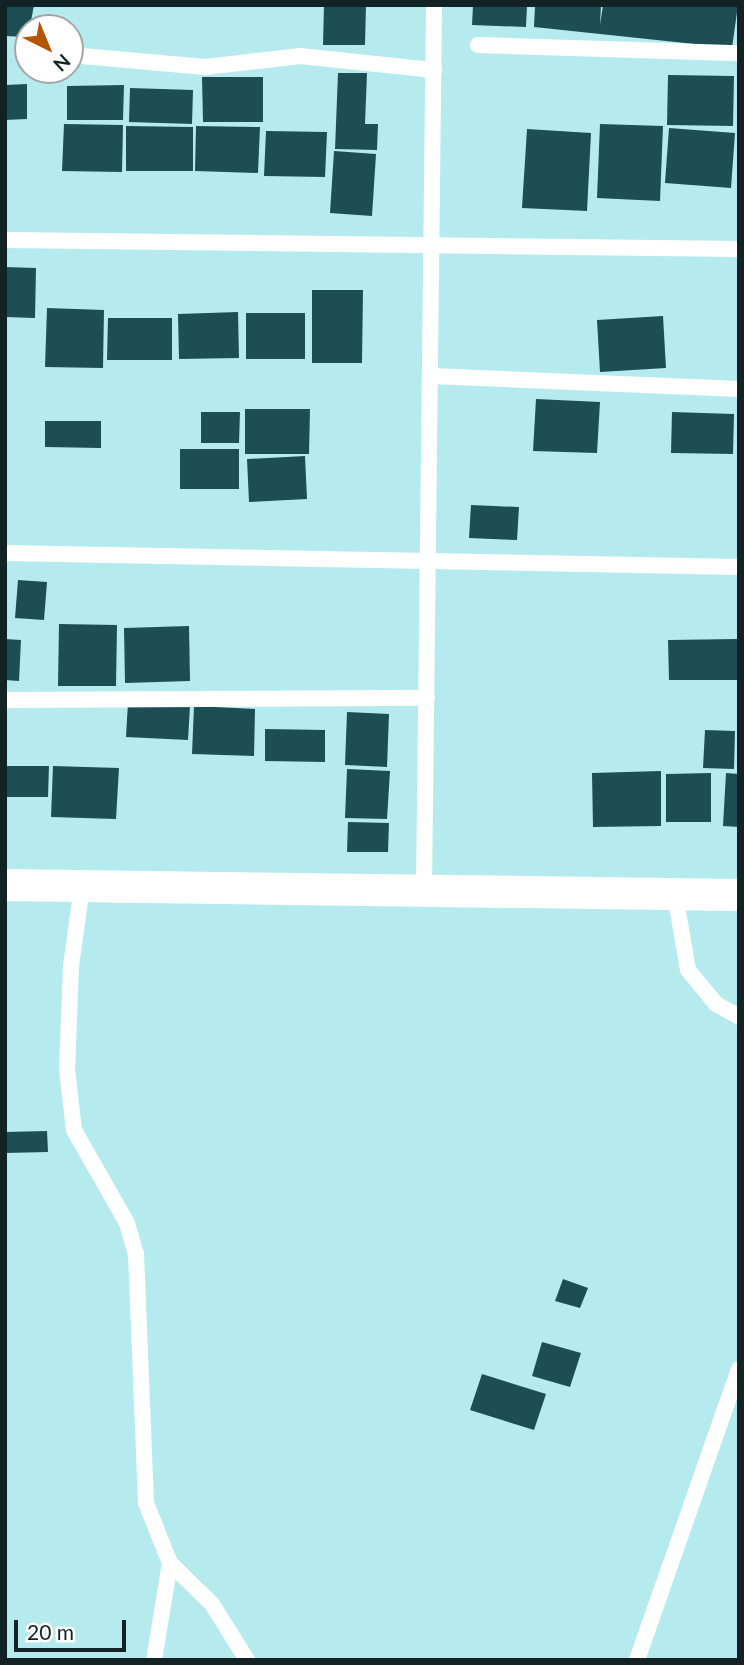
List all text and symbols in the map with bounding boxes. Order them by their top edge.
north arrow [14,14,84,84]
text: N [49,50,76,77]
scale bar [18,1606,130,1650]
text: 20 m [27,1619,74,1644]

